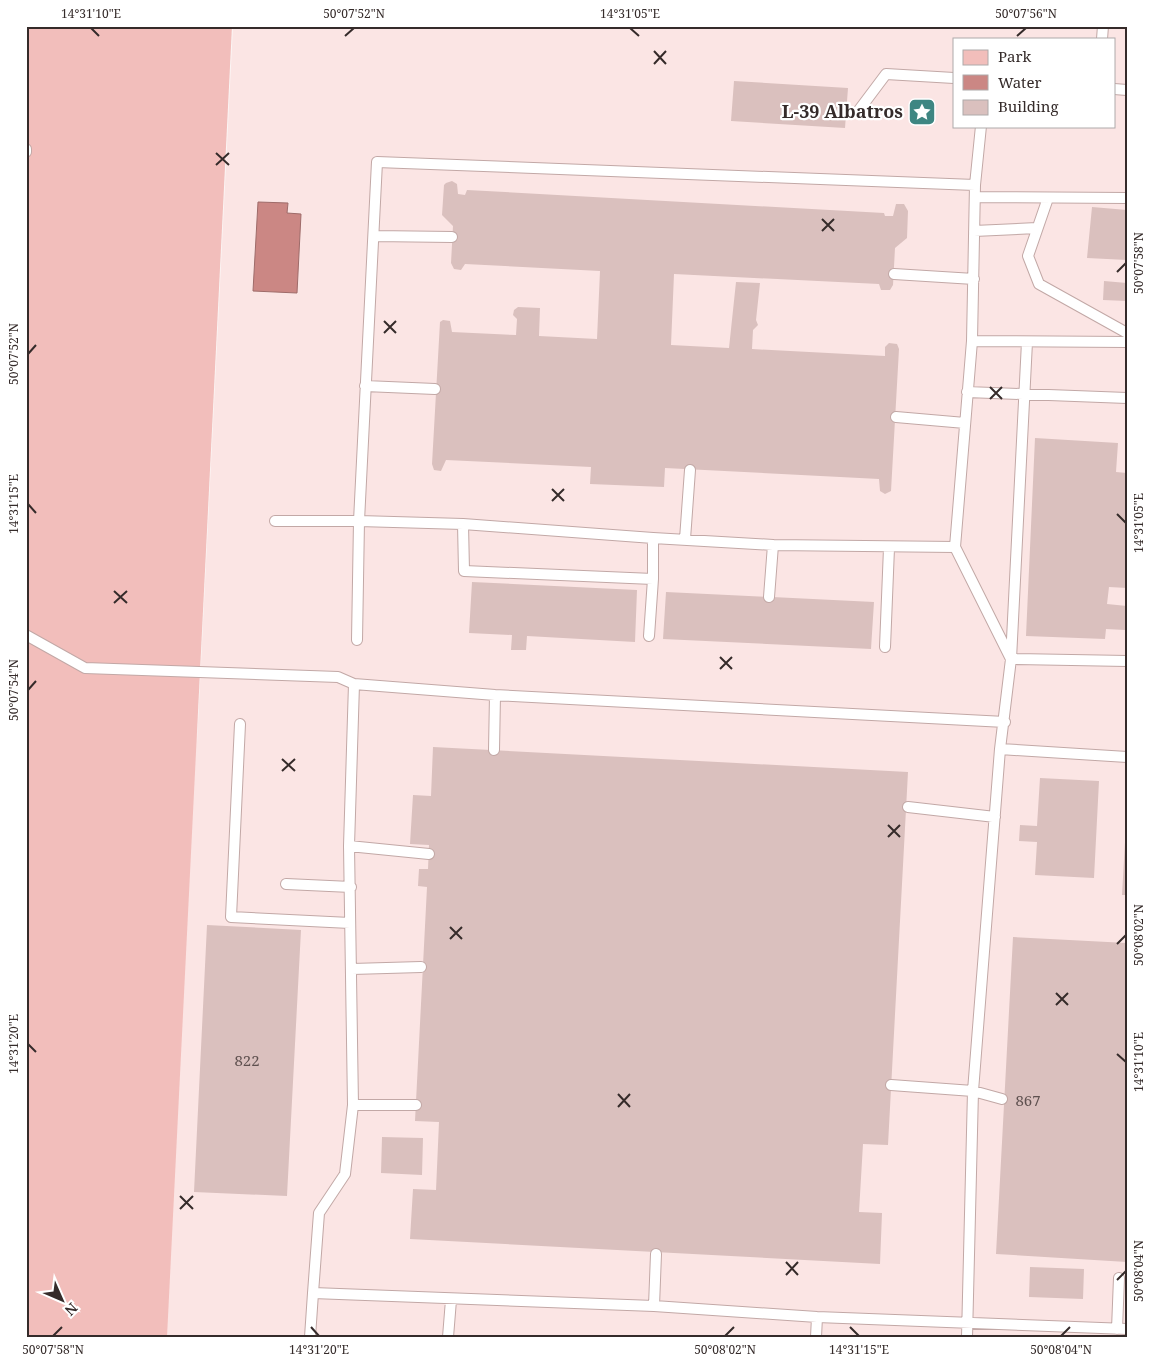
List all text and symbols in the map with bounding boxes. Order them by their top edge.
text: 14°31'10"E [61,5,121,22]
text: 50°07'52"N [323,5,385,22]
text: 14°31'05"E [600,5,660,22]
text: 50°07'56"N [995,5,1057,22]
legend [953,38,1116,128]
text: Park [998,46,1032,66]
text: Water [998,72,1041,92]
text: Building [998,96,1059,116]
place icon: L-39 Albatros [907,97,937,127]
place label: L-39 Albatros [782,99,903,123]
text: 50°07'58"N [1130,232,1147,294]
text: 50°07'52"N [5,323,22,385]
text: 14°31'15"E [5,474,22,534]
text: 14°31'05"E [1130,493,1147,553]
text: 50°07'54"N [5,659,22,721]
text: 50°08'02"N [1130,904,1147,966]
text: 14°31'20"E [5,1014,22,1074]
text: 14°31'10"E [1130,1032,1147,1092]
house number: 822 [234,1050,260,1070]
house number: 867 [1015,1090,1041,1110]
text: 50°08'04"N [1130,1240,1147,1302]
north arrow [38,1276,88,1326]
text: N [61,1299,82,1320]
text: 50°07'58"N [22,1341,84,1358]
text: 14°31'20"E [289,1341,349,1358]
text: 50°08'02"N [694,1341,756,1358]
text: 14°31'15"E [829,1341,889,1358]
text: 50°08'04"N [1030,1341,1092,1358]

